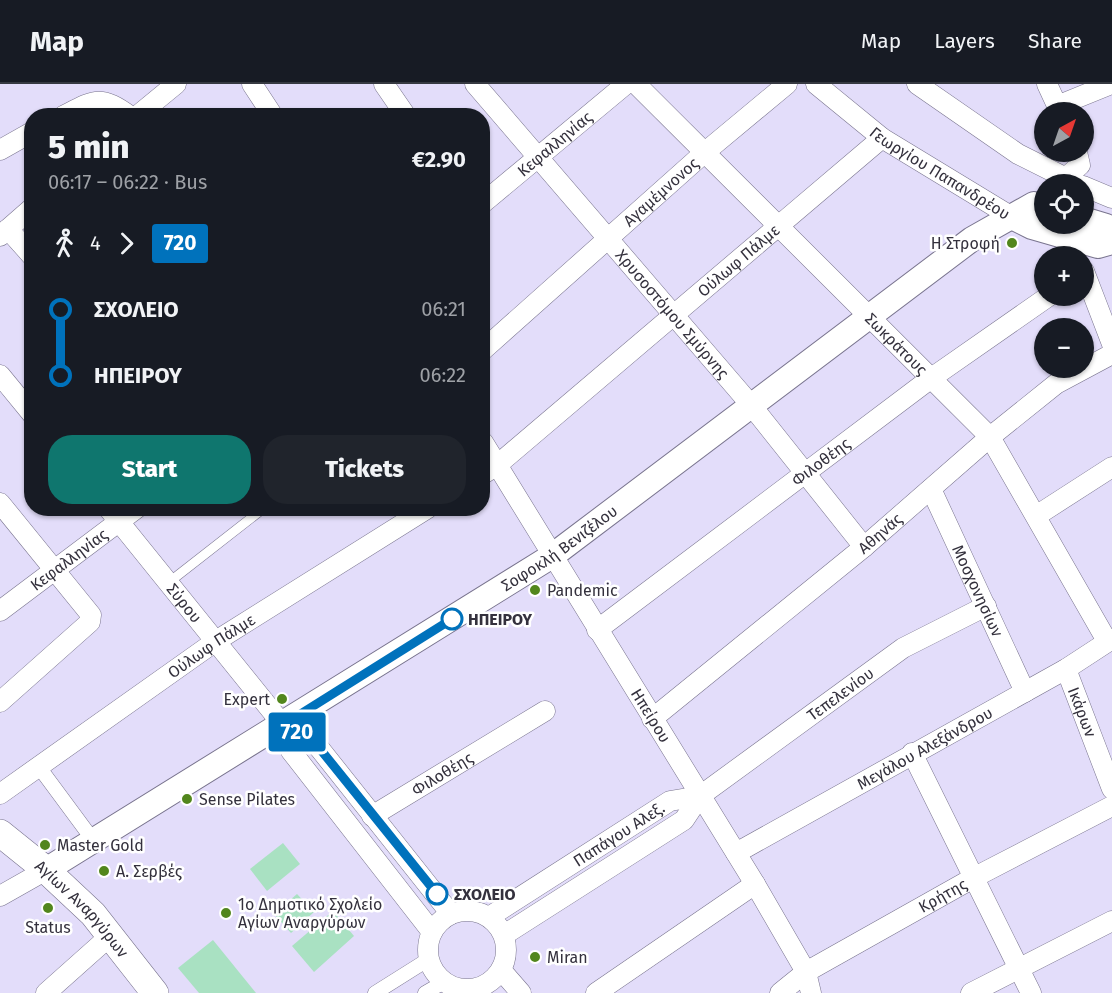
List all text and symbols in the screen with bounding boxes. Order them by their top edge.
text: Map [30,25,84,58]
text: Map [861,28,901,54]
text: Layers [934,28,995,54]
text: Share [1028,28,1082,54]
north arrow [1034,102,1094,162]
map controls [1034,102,1094,378]
street label: Κεφαλληνίας [513,107,596,180]
street label: Γεωργίου Παπανδρέου [866,122,1014,223]
text: 5 min [48,127,130,167]
text: €2.90 [412,146,466,173]
street label: Αγαμέμνονος [619,153,702,230]
text: 06:17 – 06:22 · Bus [48,170,207,194]
button: locate [1034,174,1094,234]
street label: Ούλωφ Πάλμε [693,220,783,300]
icon: walk [48,227,81,260]
icon: forward [110,227,143,260]
text: 720 [164,230,196,256]
text: 4 [90,231,101,255]
place label: Η Στροφή [931,234,1000,253]
marker: Η Στροφή [1005,236,1019,250]
street label: Χρυσοστόμου Σμύρνης [612,245,734,383]
button: + [1034,246,1094,306]
text: ΣΧΟΛΕΙΟ [94,296,179,323]
text: 06:21 [421,297,466,321]
street label: Σωκράτους [862,309,932,379]
button: − [1034,318,1094,378]
text: ΗΠΕΙΡΟΥ [94,362,182,389]
text: 06:22 [420,363,466,387]
street label: Φιλοθέης [788,433,854,490]
button: Start [48,435,251,504]
button: Tickets [263,435,466,504]
street label: Σοφοκλή Βενιζέλου [498,501,621,595]
street label: Αθηνάς [854,509,906,558]
street label: Κεφαλληνίας [26,524,111,594]
street label: Μοσχονησίων [949,542,1008,640]
street label: Σύρου [163,580,206,626]
place label: Pandemic [547,581,618,600]
marker: Pandemic [528,583,542,597]
marker: ΗΠΕΙΡΟΥ [441,608,463,630]
street label: Ούλωφ Πάλμε [164,609,259,682]
place label: ΗΠΕΙΡΟΥ [468,610,532,629]
street label: Τεπελενίου [803,663,877,724]
street label: Ικάρων [1064,684,1101,740]
street label: Ηπείρου [627,685,675,746]
place label: Expert [224,690,270,709]
marker: Expert [275,692,289,706]
street label: Μεγάλου Αλεξάνδρου [853,702,996,793]
line badge: 720 [262,712,332,752]
text: 720 [281,719,313,745]
street label: Φιλοθέης [408,747,477,799]
place label: Sense Pilates [199,790,295,809]
marker: Sense Pilates [180,792,194,806]
street label: Παπάγου Αλεξ. [569,798,668,870]
place label: Master Gold [57,836,144,855]
marker: Master Gold [38,838,52,852]
street label: Αγίων Αναργύρων [32,856,133,961]
place label: Α. Σερβές [116,862,183,881]
marker: Α. Σερβές [97,864,111,878]
street label: Κρήτης [915,874,970,916]
marker: ΣΧΟΛΕΙΟ [426,883,448,905]
place label: ΣΧΟΛΕΙΟ [454,885,516,904]
place label: 1ο Δημοτικό Σχολείο Αγίων Αναργύρων [238,895,382,932]
marker: Status [41,901,55,915]
marker: 1ο Δημοτικό Σχολείο Αγίων Αναργύρων [219,906,233,920]
place label: Status [25,918,71,937]
place label: Miran [547,948,588,967]
marker: Miran [528,950,542,964]

